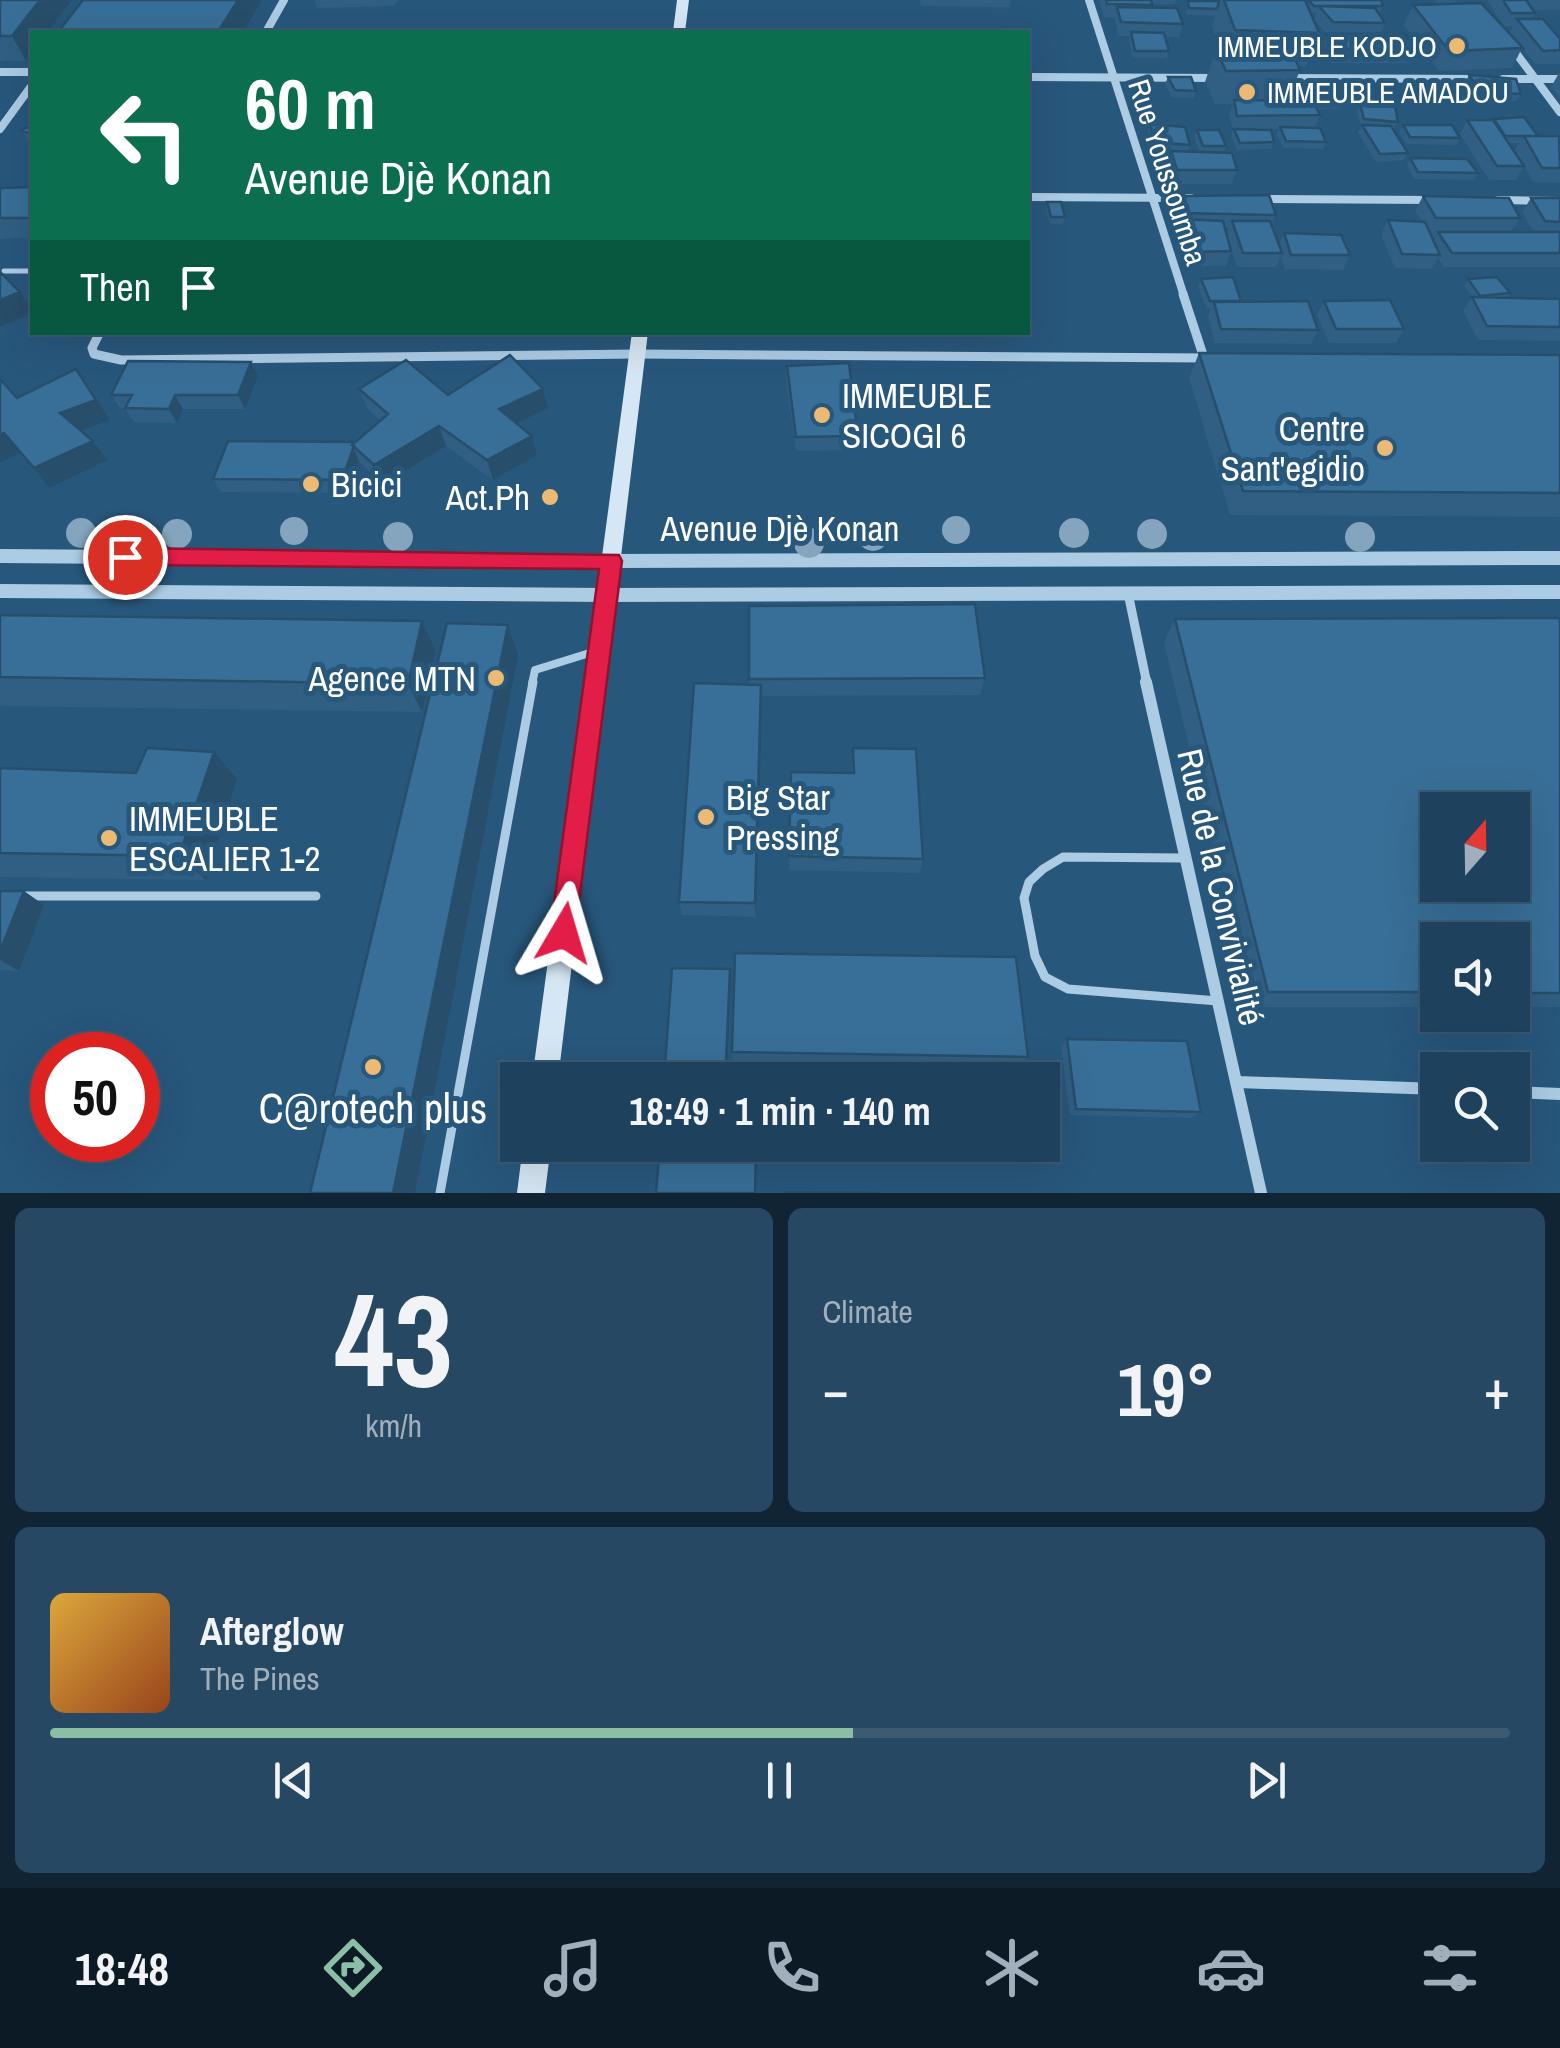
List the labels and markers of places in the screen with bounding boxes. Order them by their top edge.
place label: IMMEUBLE KODJO [1217,26,1437,66]
marker: IMMEUBLE KODJO [1446,35,1468,57]
place label: IMMEUBLE AMADOU [1267,72,1509,112]
marker: IMMEUBLE AMADOU [1236,81,1258,103]
place label: IMMEUBLE SICOGI 6 [842,372,992,459]
marker: IMMEUBLE SICOGI 6 [811,404,833,426]
place label: Centre Sant'egidio [1221,405,1365,492]
marker: Centre Sant'egidio [1374,437,1396,459]
place label: Bicici [331,461,403,508]
marker: Bicici [300,473,322,495]
place label: Act.Ph [444,474,530,521]
marker: Act.Ph [539,486,561,508]
pin [83,515,168,600]
place label: Agence MTN [308,655,476,702]
marker: Agence MTN [485,667,507,689]
place label: Big Star Pressing [726,774,839,861]
place label: IMMEUBLE ESCALIER 1-2 [129,795,320,882]
marker: Big Star Pressing [695,806,717,828]
marker: IMMEUBLE ESCALIER 1-2 [98,827,120,849]
marker: C@rotech plus [362,1056,384,1078]
place label: C@rotech plus [259,1080,487,1136]

